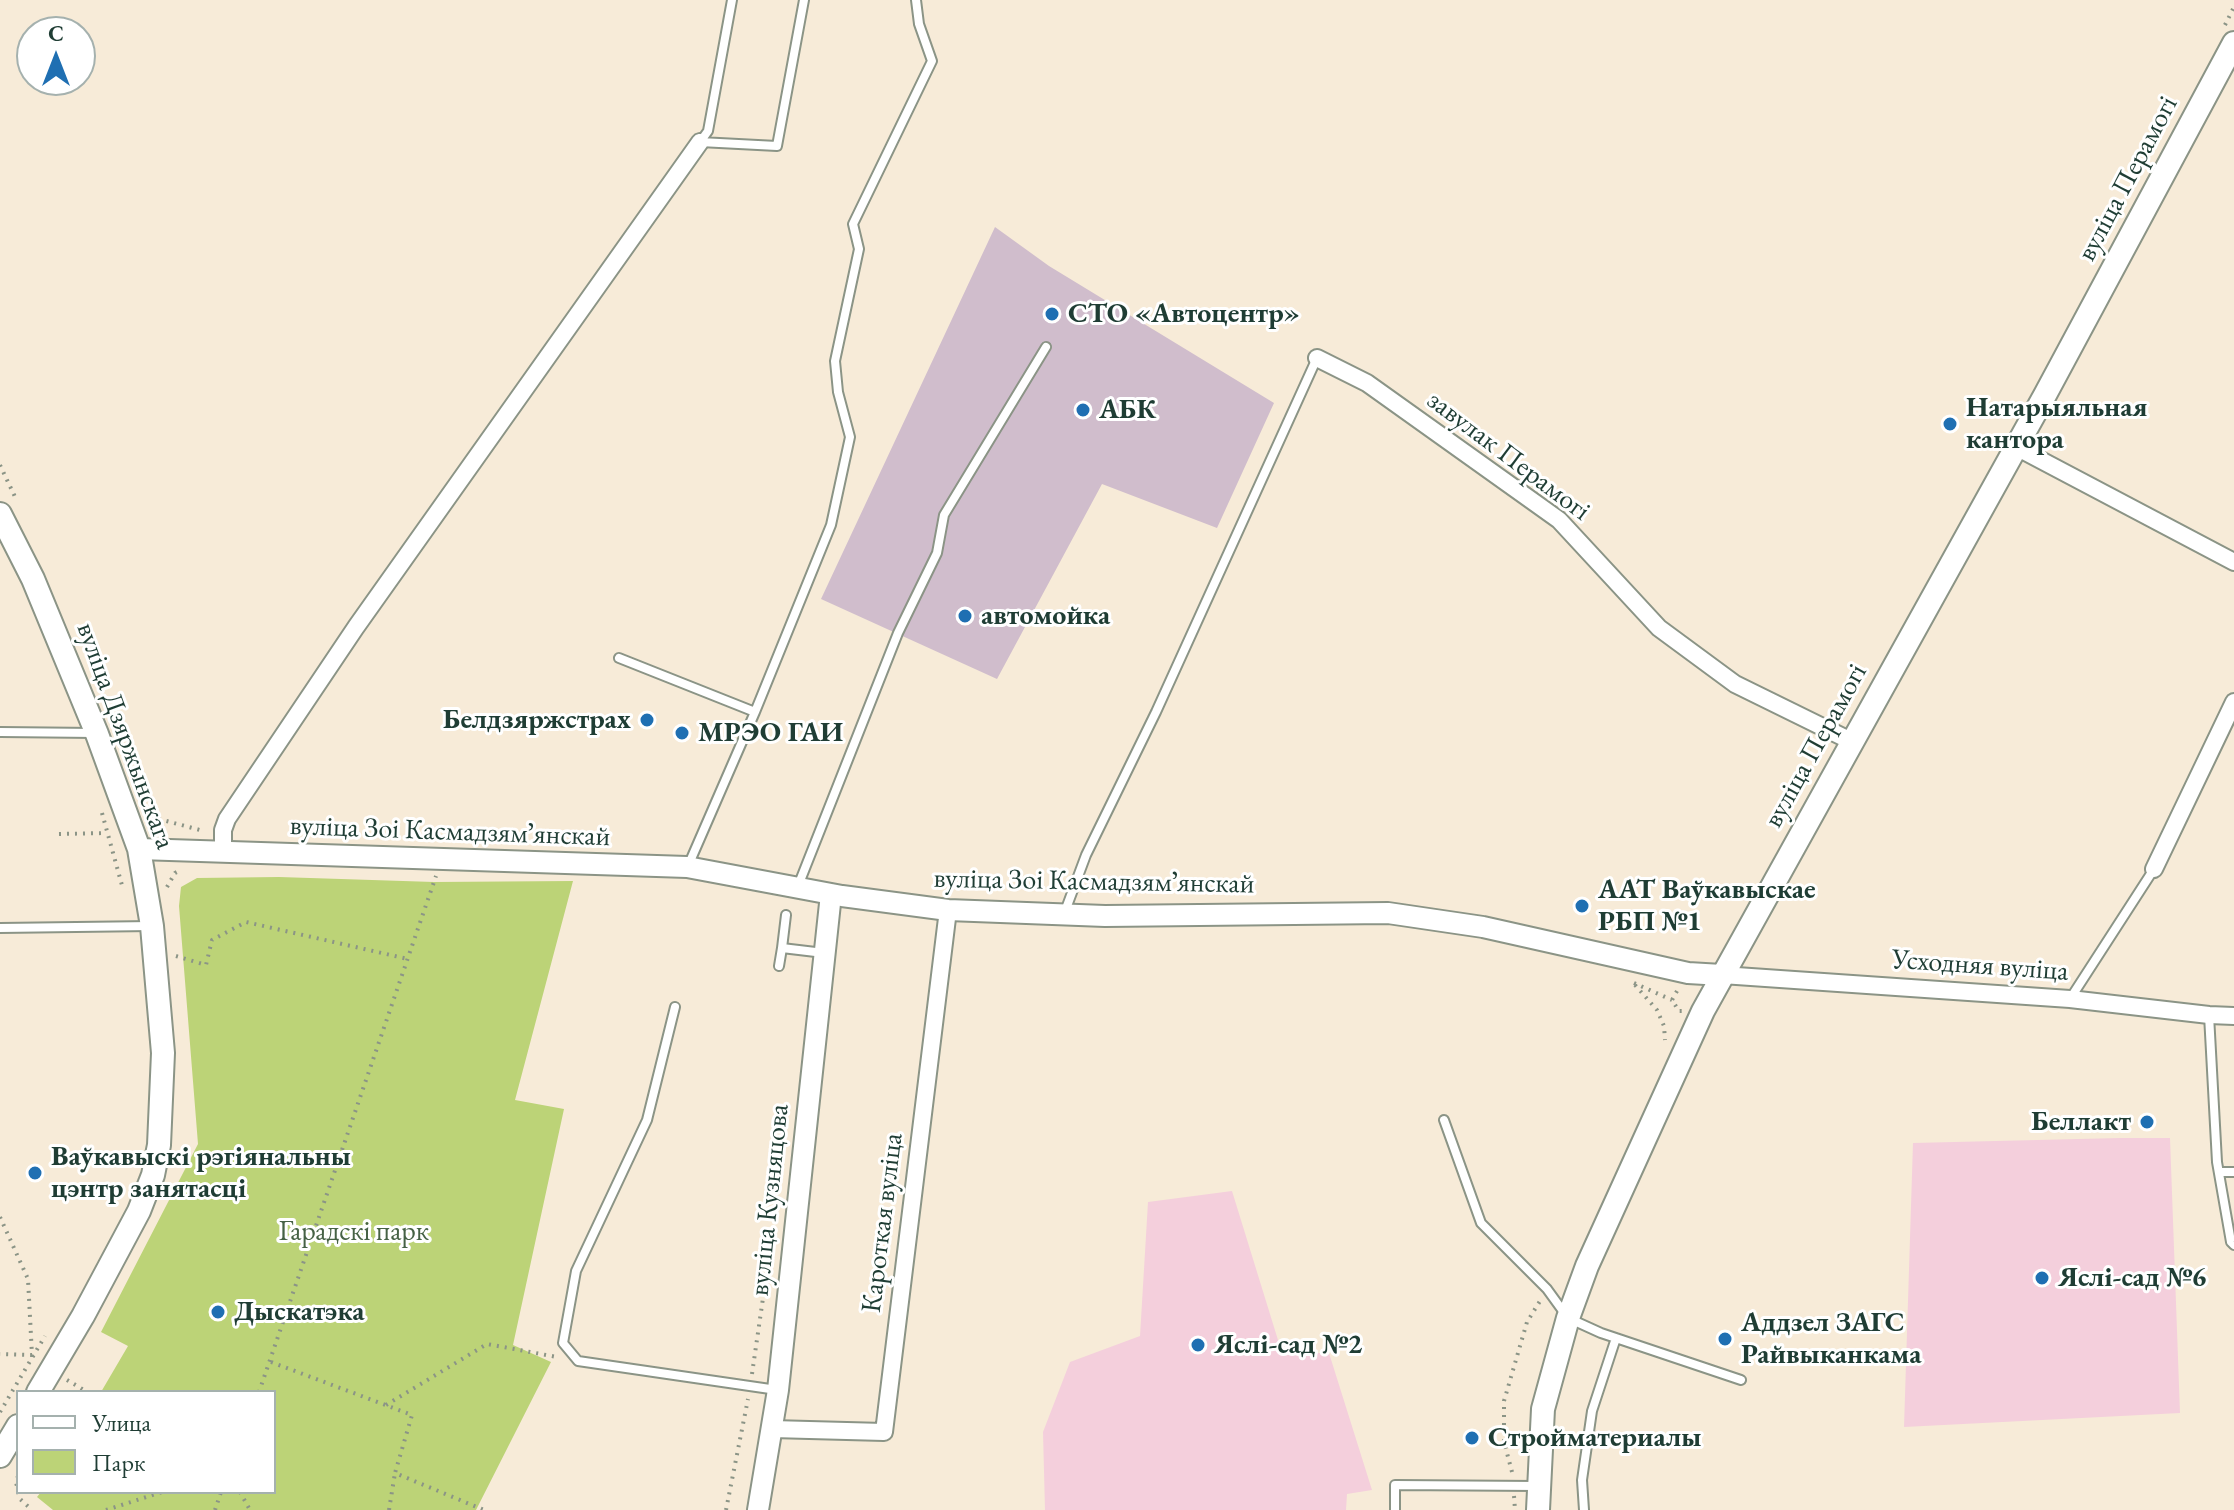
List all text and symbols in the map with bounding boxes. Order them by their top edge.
north arrow [16,16,96,96]
text: С [48,19,64,48]
street label: вуліца Перамогі [2070,91,2186,267]
place label: СТО «Автоцентр» [1068,297,1300,331]
marker: СТО «Автоцентр» [1043,305,1061,323]
street label: завулак Перамогі [1420,384,1596,528]
place label: Натарыяльная кантора [1966,391,2148,457]
place label: АБК [1099,393,1156,427]
marker: АБК [1074,401,1092,419]
marker: Натарыяльная кантора [1941,415,1959,433]
place label: автомойка [981,599,1110,633]
marker: автомойка [956,607,974,625]
street label: вуліца Дзяржынскага [68,618,182,854]
street label: вуліца Перамогі [1757,658,1875,834]
place label: Белдзяржстрах [443,703,631,737]
marker: Белдзяржстрах [638,711,656,729]
place label: МРЭО ГАИ [698,716,843,750]
marker: МРЭО ГАИ [673,724,691,742]
street label: вуліца Зоі Касмадзямʼянскай [289,810,611,854]
street label: вуліца Зоі Касмадзямʼянскай [933,862,1255,902]
place label: ААТ Ваўкавыскае РБП №1 [1598,873,1816,939]
marker: ААТ Ваўкавыскае РБП №1 [1573,897,1591,915]
street label: Усходняя вуліца [1890,943,2070,989]
street label: вуліца Кузняцова [743,1102,797,1298]
place label: Беллакт [2031,1105,2131,1139]
marker: Беллакт [2138,1113,2156,1131]
street label: Кароткая вуліца [855,1131,911,1315]
place label: Ваўкавыскі рэгіянальны цэнтр занятасці [51,1140,351,1206]
marker: Ваўкавыскі рэгіянальны цэнтр занятасці [26,1164,44,1182]
park label: Гарадскі парк [279,1215,429,1249]
place label: Яслі-сад №6 [2058,1261,2206,1295]
marker: Яслі-сад №6 [2033,1269,2051,1287]
place label: Дыскатэка [234,1295,365,1329]
marker: Дыскатэка [209,1303,227,1321]
place label: Аддзел ЗАГС Райвыканкама [1741,1306,1922,1372]
place label: Яслі-сад №2 [1214,1328,1362,1362]
marker: Аддзел ЗАГС Райвыканкама [1716,1330,1734,1348]
marker: Яслі-сад №2 [1189,1336,1207,1354]
legend [16,1390,276,1494]
text: Улица [92,1407,151,1438]
place label: Стройматериалы [1488,1421,1701,1455]
marker: Стройматериалы [1463,1429,1481,1447]
text: Парк [92,1447,145,1478]

